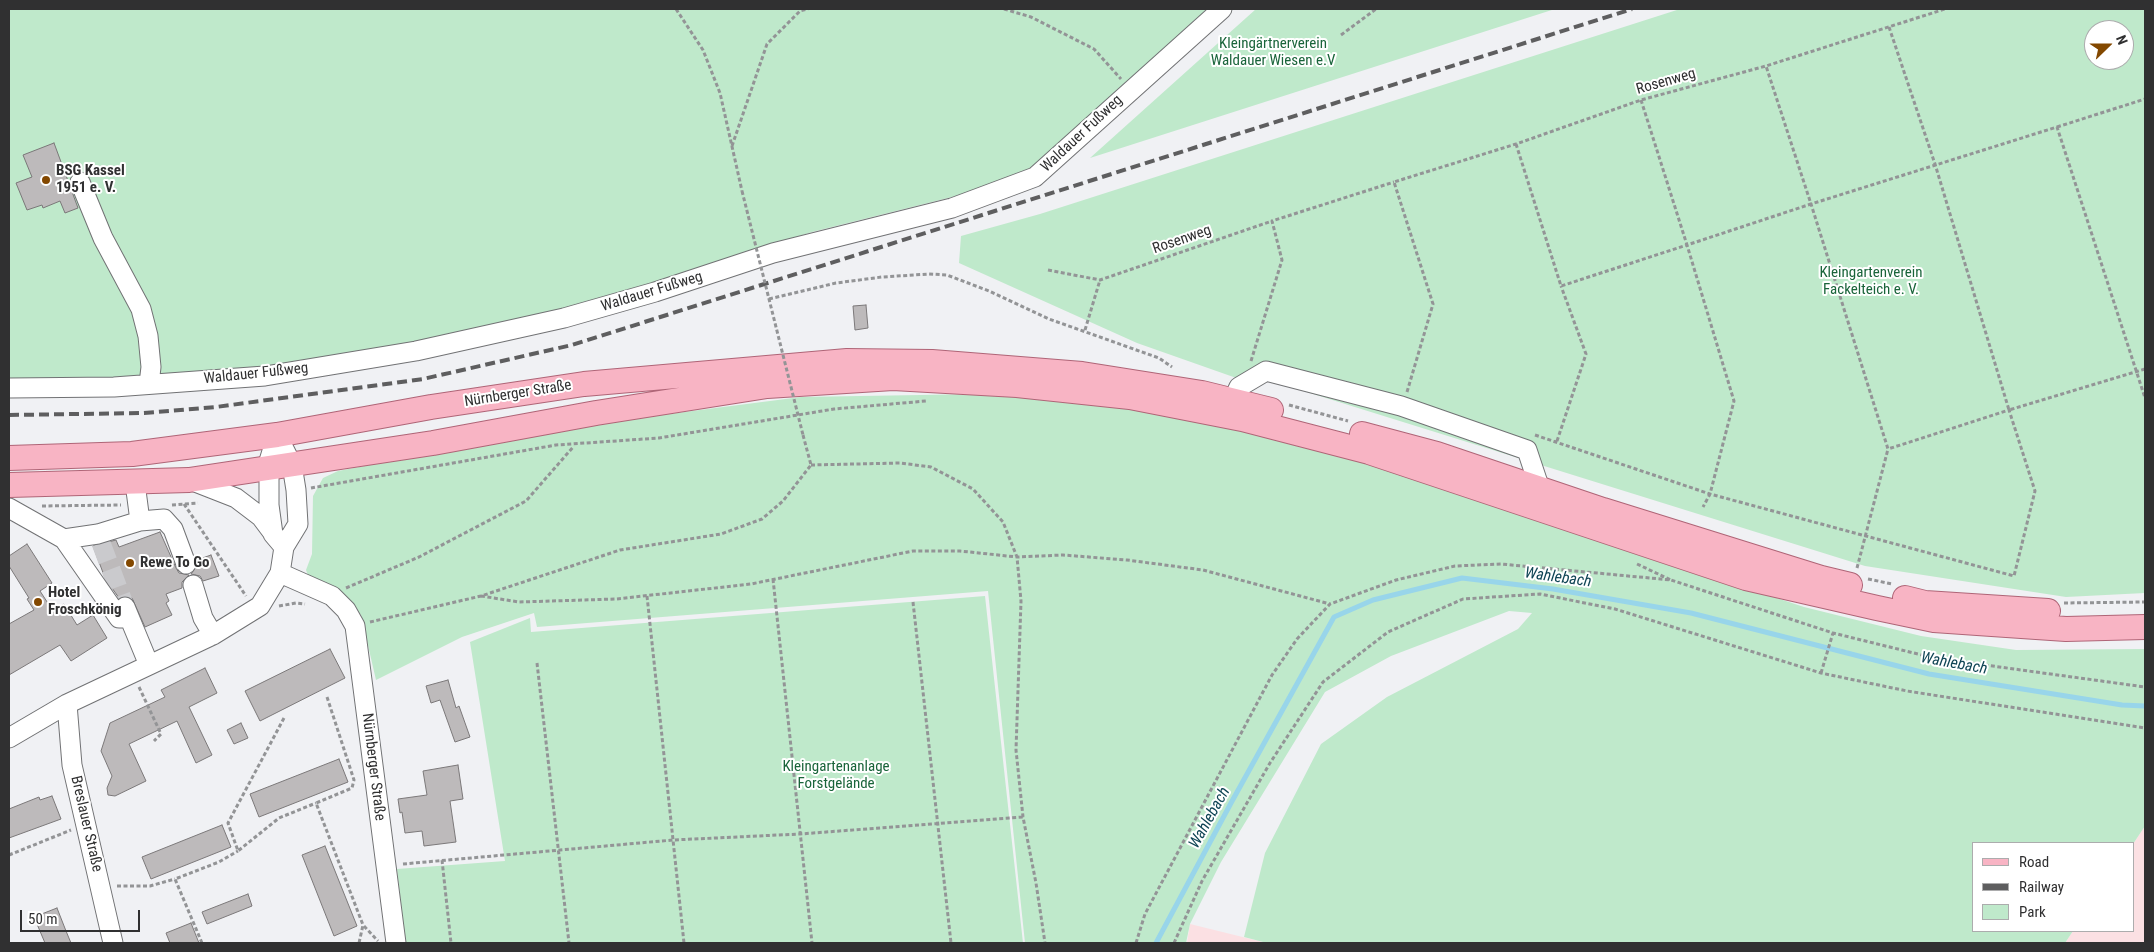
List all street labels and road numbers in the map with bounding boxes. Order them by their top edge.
street label: Rosenweg [1634,65,1698,99]
street label: Waldauer Fußweg [1037,92,1127,176]
street label: Rosenweg [1150,222,1214,258]
street label: Waldauer Fußweg [599,268,705,316]
street label: Waldauer Fußweg [203,360,309,388]
street label: Nürnberger Straße [463,377,573,411]
street label: Nürnberger Straße [357,712,389,822]
street label: Breslauer Straße [66,774,106,874]

